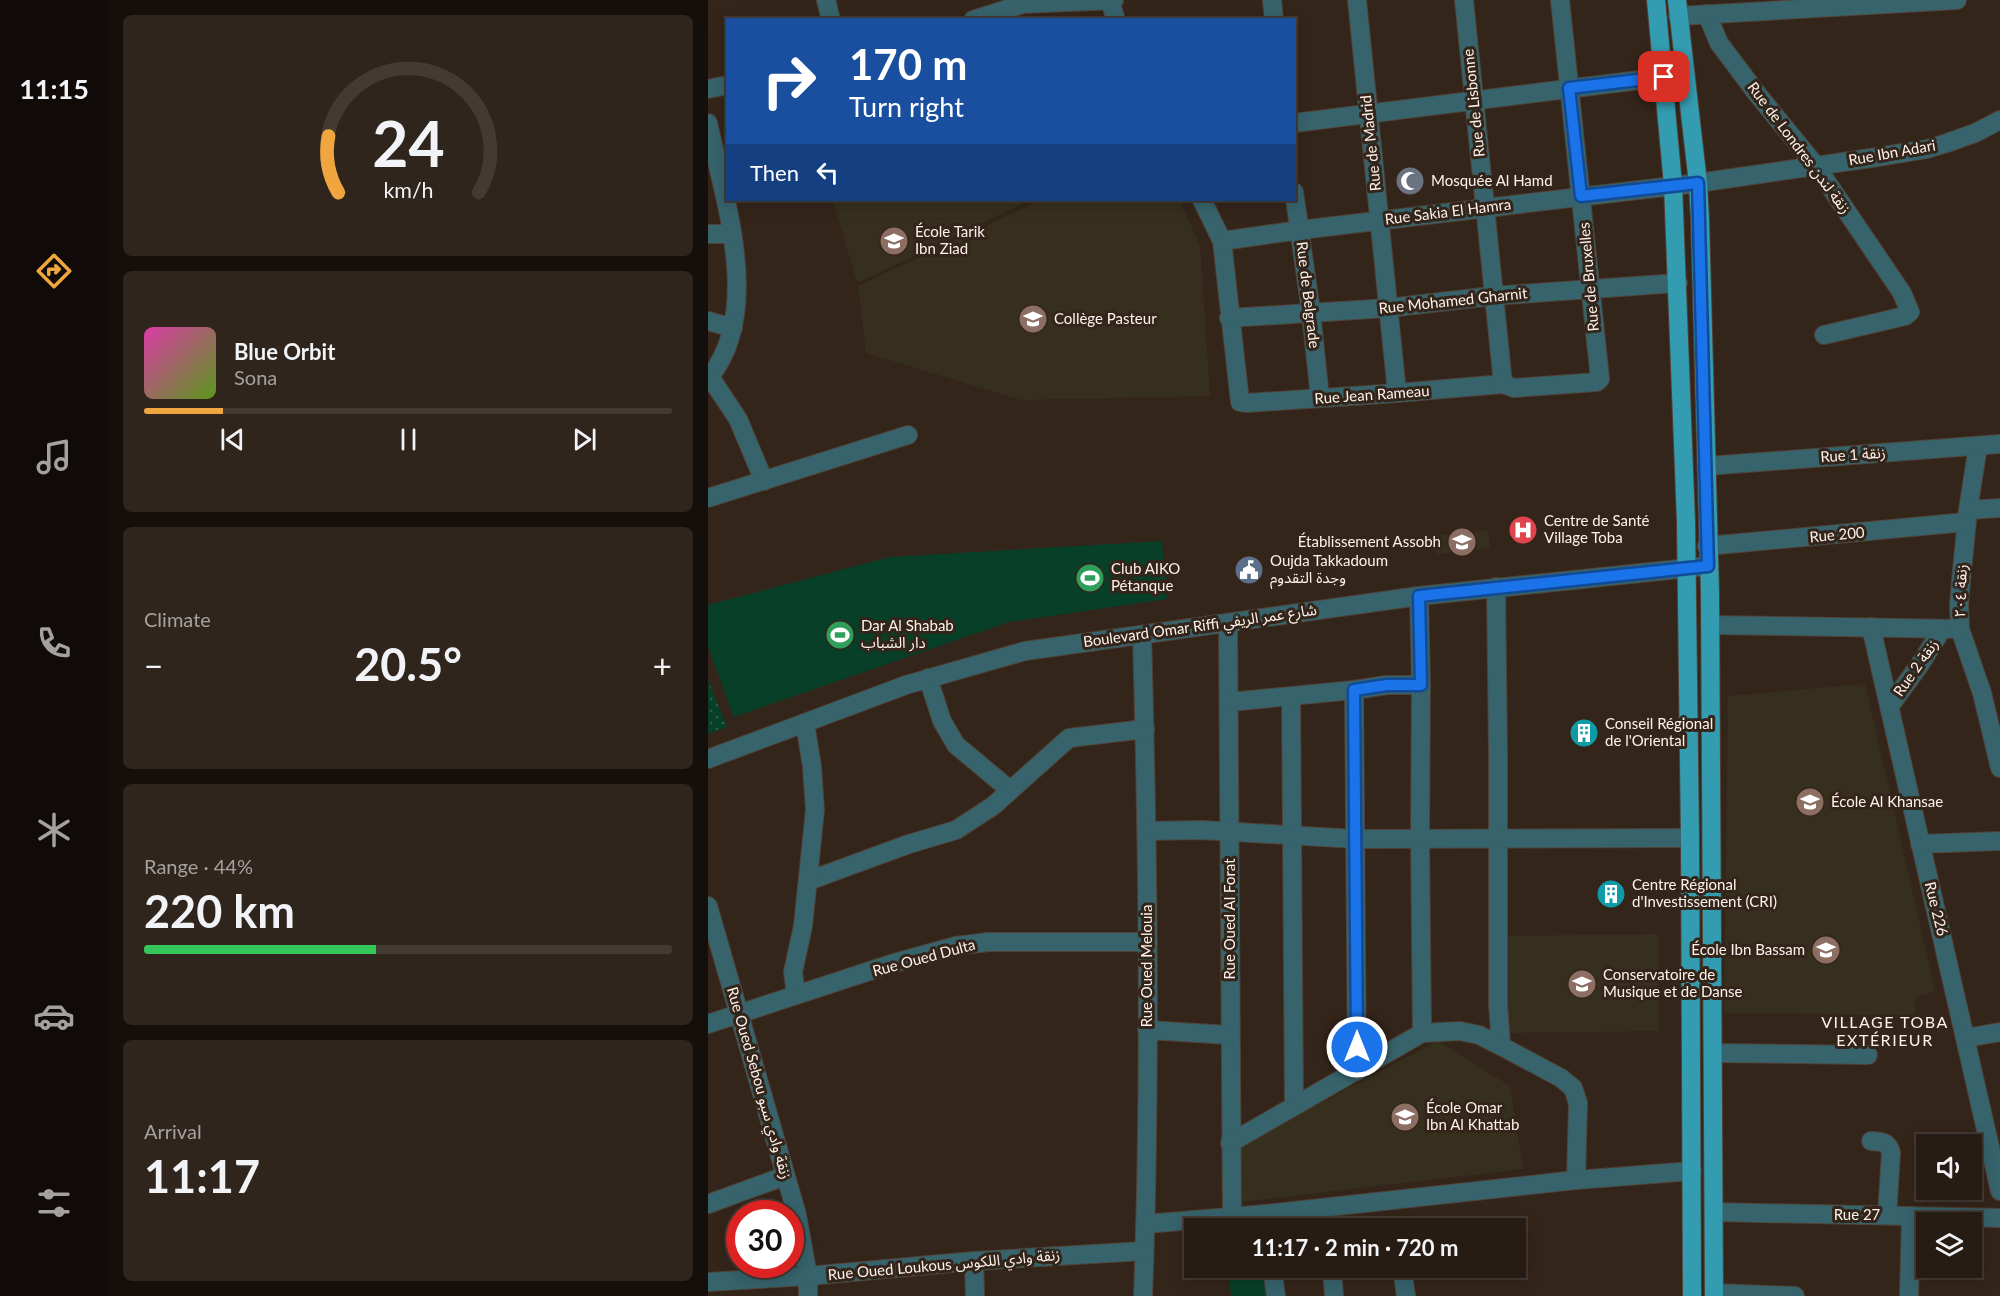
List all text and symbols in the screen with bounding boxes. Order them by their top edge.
text: 170 m [849,39,967,89]
icon: right [750,42,828,120]
street label: Rue de Lisbonne [1458,48,1488,158]
pin [1638,51,1689,102]
icon: arrive [1647,60,1680,93]
text: 11:15 [19,72,89,105]
street label: Rue de Londres زنقة لندن [1744,78,1855,217]
text: Turn right [849,90,964,123]
street label: Rue de Madrid [1356,94,1384,192]
text: 24 [372,105,444,180]
street label: Rue Ibn Adari [1847,135,1937,169]
icon: left [811,156,844,189]
text: Then [750,159,799,186]
mosque icon: Mosquée Al Hamd [1394,165,1426,197]
place label: Mosquée Al Hamd [1431,171,1553,189]
text: km/h [383,177,433,203]
street label: Rue Sakia El Hamra [1384,194,1512,228]
place label: École Tarik Ibn Ziad [915,222,985,257]
street label: Rue de Bruxelles [1574,222,1602,332]
school or university icon: École Tarik Ibn Ziad [878,225,910,257]
street label: Rue de Belgrade [1294,241,1324,349]
icon: directions [33,250,75,292]
street label: Rue Mohamed Gharnit [1378,283,1529,317]
school or university icon: Collège Pasteur [1017,303,1049,335]
place label: Collège Pasteur [1054,309,1157,327]
text: Blue Orbit [234,338,335,365]
text: Sona [234,365,277,389]
street label: Rue Jean Rameau [1314,381,1430,407]
icon: previous [216,423,249,456]
icon: pause [392,423,425,456]
icon: next [568,423,601,456]
icon: music [33,436,75,478]
street label: Rue 1 زنقة [1820,443,1886,466]
place label: Centre de Santé Village Toba [1544,511,1650,546]
hospital icon: Centre de Santé Village Toba [1507,514,1539,546]
street label: Rue 200 [1809,523,1866,545]
school or university icon: Établissement Assobh [1446,526,1478,558]
place label: Établissement Assobh [1298,532,1441,550]
place label: Oujda Takkadoum وجدة التقدوم [1270,551,1388,589]
public building icon: Oujda Takkadoum وجدة التقدوم [1233,554,1265,586]
place label: Club AIKO Pétanque [1111,559,1180,594]
sports icon: Club AIKO Pétanque [1074,562,1106,594]
street label: زنقة ٢٠٤ [1950,564,1971,618]
street label: Boulevard Omar Riffi شارع عمر الريفي [1082,600,1319,654]
text: Climate [144,607,211,631]
place label: Dar Al Shabab دار الشباب [861,616,954,652]
sports icon: Dar Al Shabab دار الشباب [824,619,856,651]
icon: phone [33,622,75,664]
street label: Rue 2 زنقة [1889,635,1942,700]
text: 20.5° [354,637,462,691]
text: − [144,645,163,685]
text: + [653,645,672,685]
place label: Conseil Régional de l'Oriental [1605,714,1713,749]
building icon: Conseil Régional de l'Oriental [1568,717,1600,749]
school or university icon: École Al Khansae [1794,786,1826,818]
place label: École Al Khansae [1831,792,1943,810]
icon: climate [33,809,75,851]
text: Range · 44% [144,854,253,878]
street label: Rue Oued Al Forat [1220,858,1238,980]
place label: Centre Régional d'Investissement (CRI) [1632,875,1777,910]
building icon: Centre Régional d'Investissement (CRI) [1595,878,1627,910]
street label: Rue 226 [1922,880,1952,938]
text: 220 km [144,884,295,938]
street label: Rue Oued Melouia [1137,905,1155,1027]
school or university icon: École Ibn Bassam [1810,934,1842,966]
street label: Rue Oued Dulta [870,935,977,979]
place label: École Ibn Bassam [1691,940,1805,958]
place label: Conservatoire de Musique et de Danse [1603,965,1743,1000]
school or university icon: Conservatoire de Musique et de Danse [1566,968,1598,1000]
street label: Rue Oued Sebou زنقة وادي سبو [721,985,796,1182]
icon: car [33,995,75,1037]
district label: VILLAGE TOBA EXTÉRIEUR [1821,1012,1949,1049]
position arrow [1325,1015,1389,1079]
place label: École Omar Ibn Al Khattab [1426,1098,1519,1133]
school or university icon: École Omar Ibn Al Khattab [1389,1101,1421,1133]
text: Arrival [144,1119,202,1143]
map controls [1916,1134,1982,1278]
button: sound [1916,1134,1982,1200]
text: 11:17 [144,1149,260,1203]
icon: filters [33,1182,75,1224]
speed limit sign: 30 [726,1200,804,1278]
street label: Rue 27 [1834,1205,1881,1223]
button: layers [1916,1212,1982,1278]
text: 11:17 · 2 min · 720 m [1252,1234,1458,1261]
street label: Rue Oued Loukous زنقة وادي اللكوس [827,1245,1061,1287]

